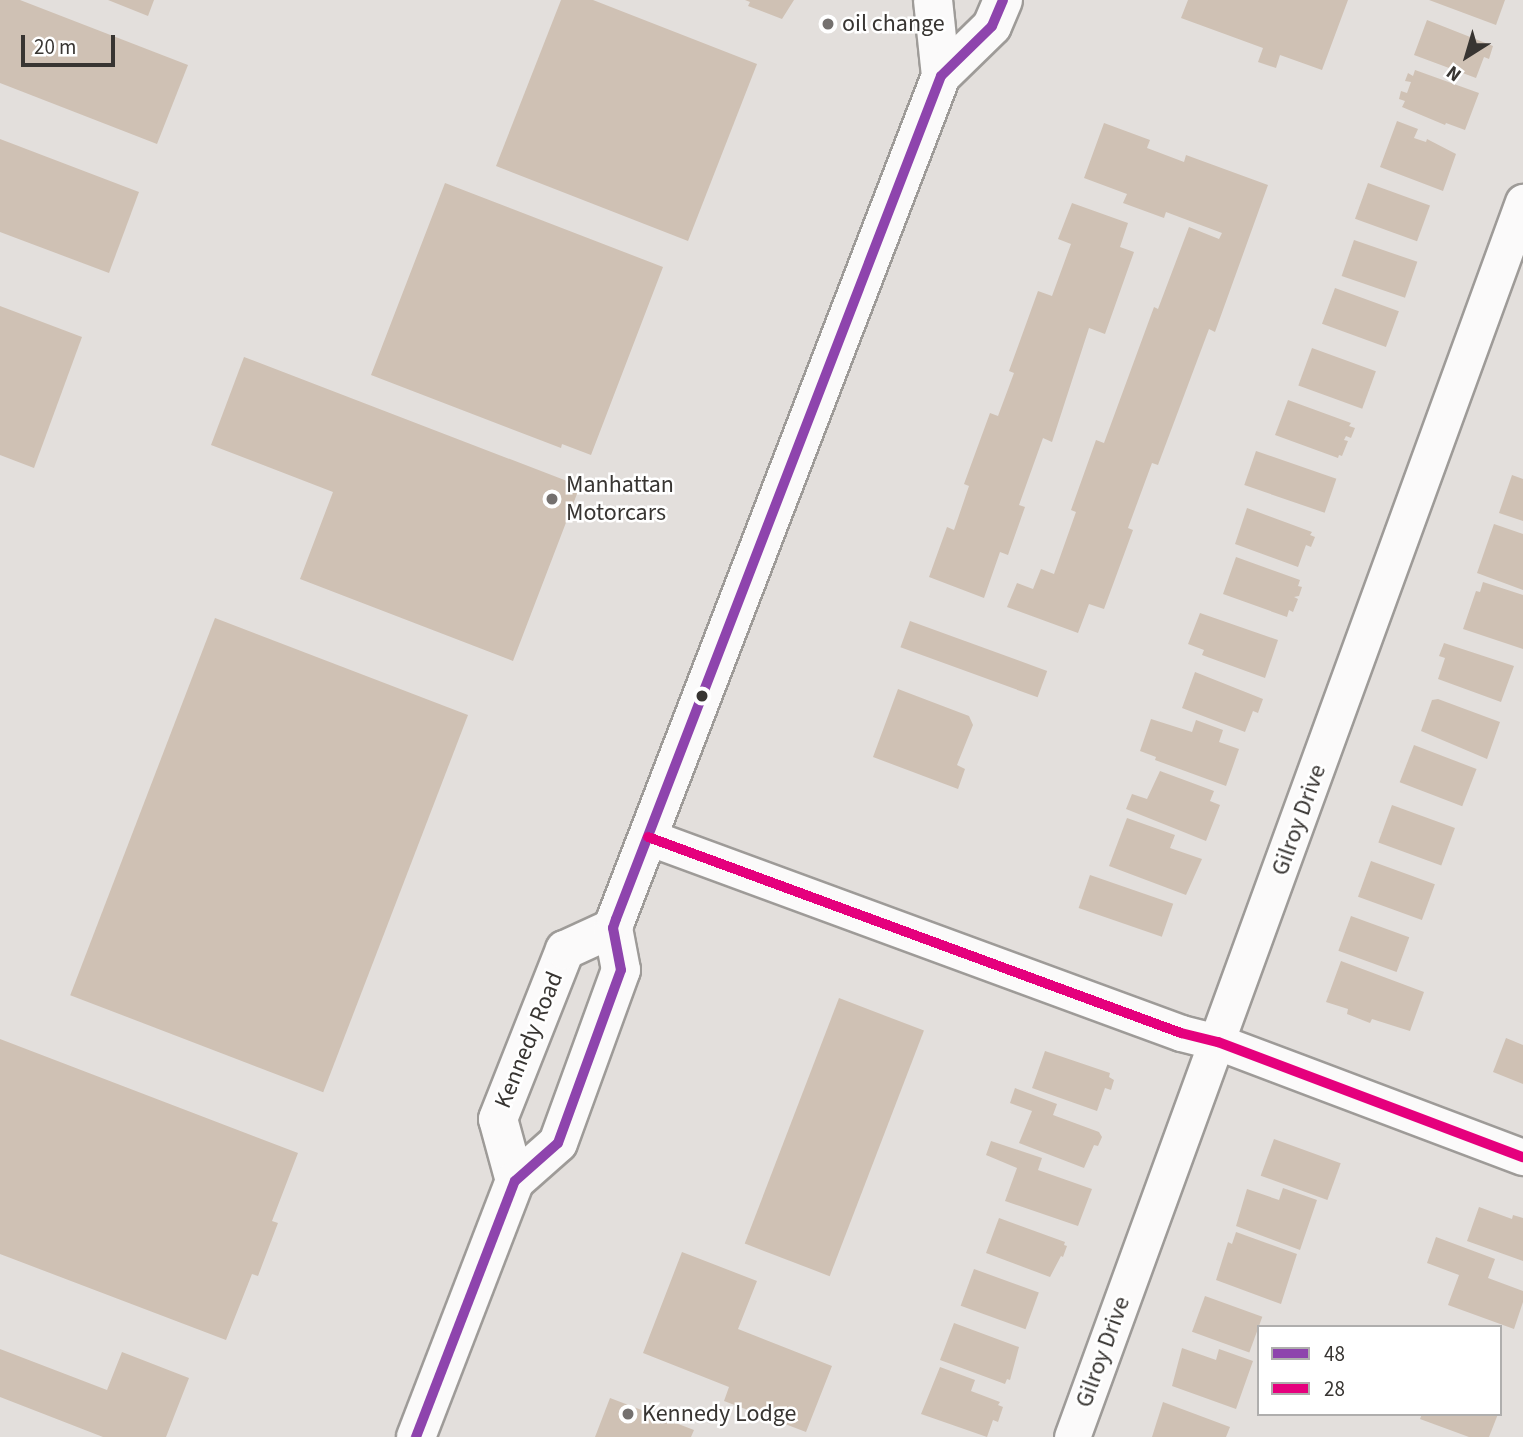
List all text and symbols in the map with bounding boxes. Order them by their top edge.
place label: oil change [842,10,945,38]
marker: oil change [820,16,836,32]
scale bar [24,21,119,65]
north arrow [1432,21,1502,91]
text: 20 m [34,32,76,62]
text: N [1441,59,1467,88]
place label: Manhattan Motorcars [566,471,674,527]
marker: Manhattan Motorcars [544,491,560,507]
unlabelled marker [695,689,709,703]
street label: Gilroy Drive [1266,761,1332,879]
street label: Kennedy Road [489,968,569,1112]
street label: Gilroy Drive [1070,1293,1136,1411]
legend [1257,1325,1502,1416]
text: 48 [1324,1339,1345,1369]
text: 28 [1324,1374,1345,1404]
place label: Kennedy Lodge [642,1400,796,1428]
marker: Kennedy Lodge [620,1406,636,1422]

